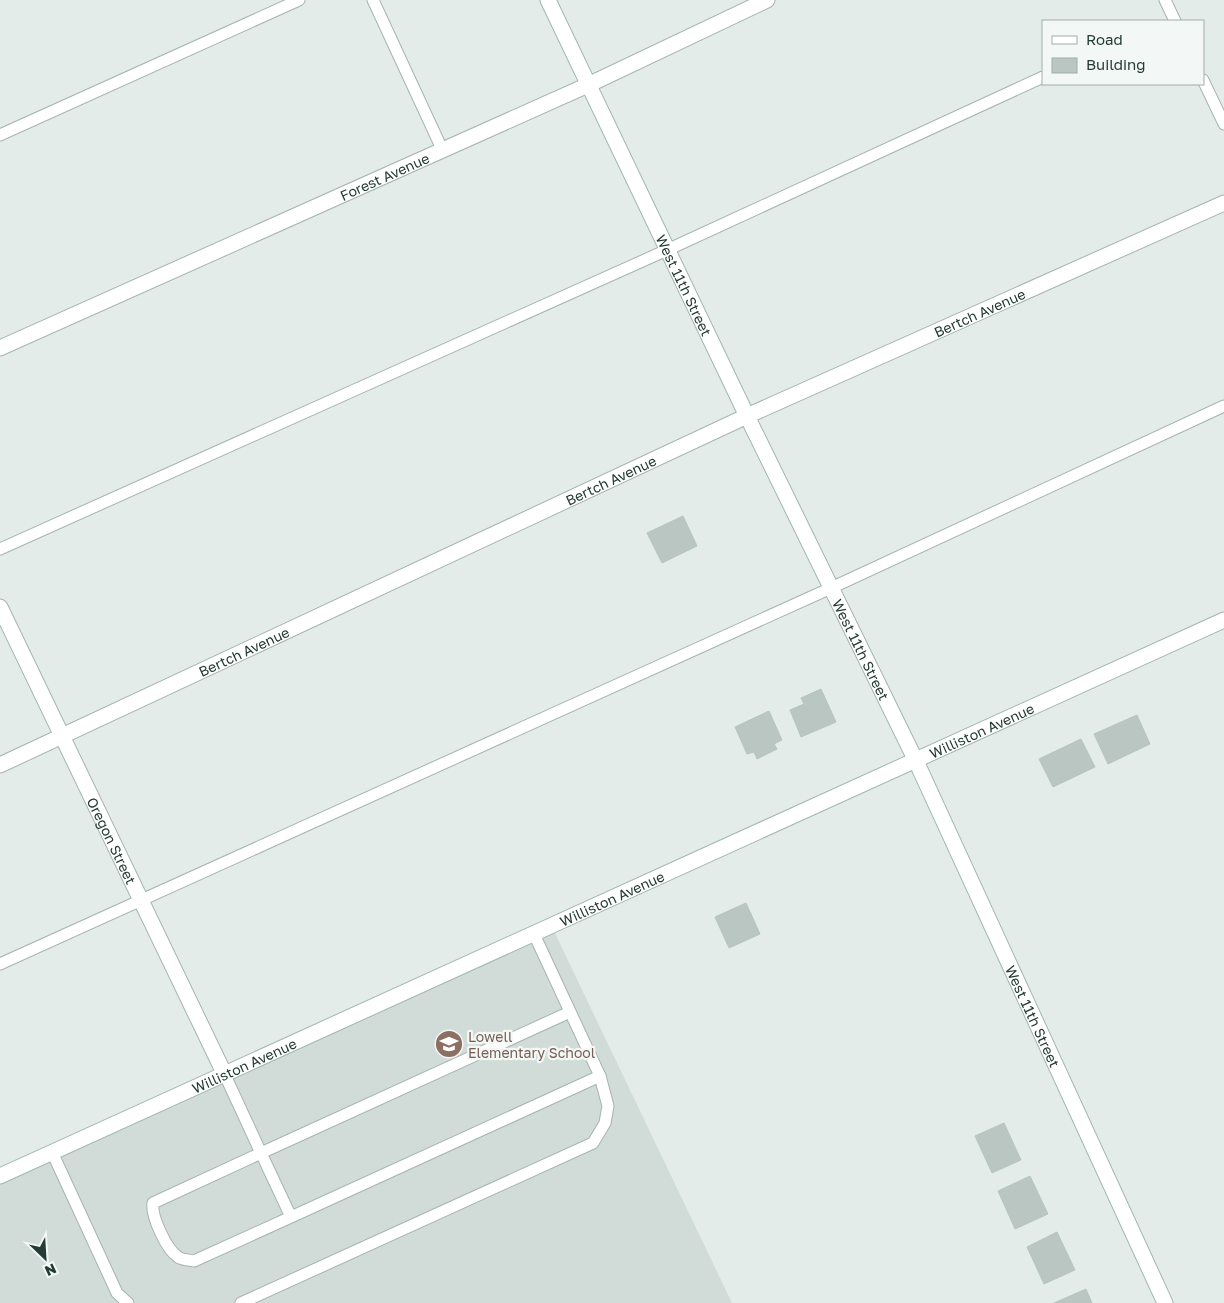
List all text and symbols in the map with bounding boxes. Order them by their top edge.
legend [1042,20,1204,85]
text: Road [1086,30,1123,48]
text: Building [1086,55,1146,73]
street label: Forest Avenue [337,149,432,203]
street label: West 11th Street [653,232,716,339]
street label: Bertch Avenue [931,284,1028,340]
street label: Bertch Avenue [563,451,659,508]
street label: West 11th Street [829,596,893,703]
street label: Bertch Avenue [196,623,292,680]
street label: Williston Avenue [927,699,1036,761]
street label: Oregon Street [84,794,140,887]
street label: Williston Avenue [557,867,667,929]
street label: West 11th Street [1002,962,1064,1070]
place label: Lowell Elementary School [468,1028,595,1061]
school or university icon: Lowell Elementary School [434,1029,464,1059]
street label: Williston Avenue [189,1034,299,1096]
north arrow [20,1233,70,1283]
text: N [42,1260,59,1280]

